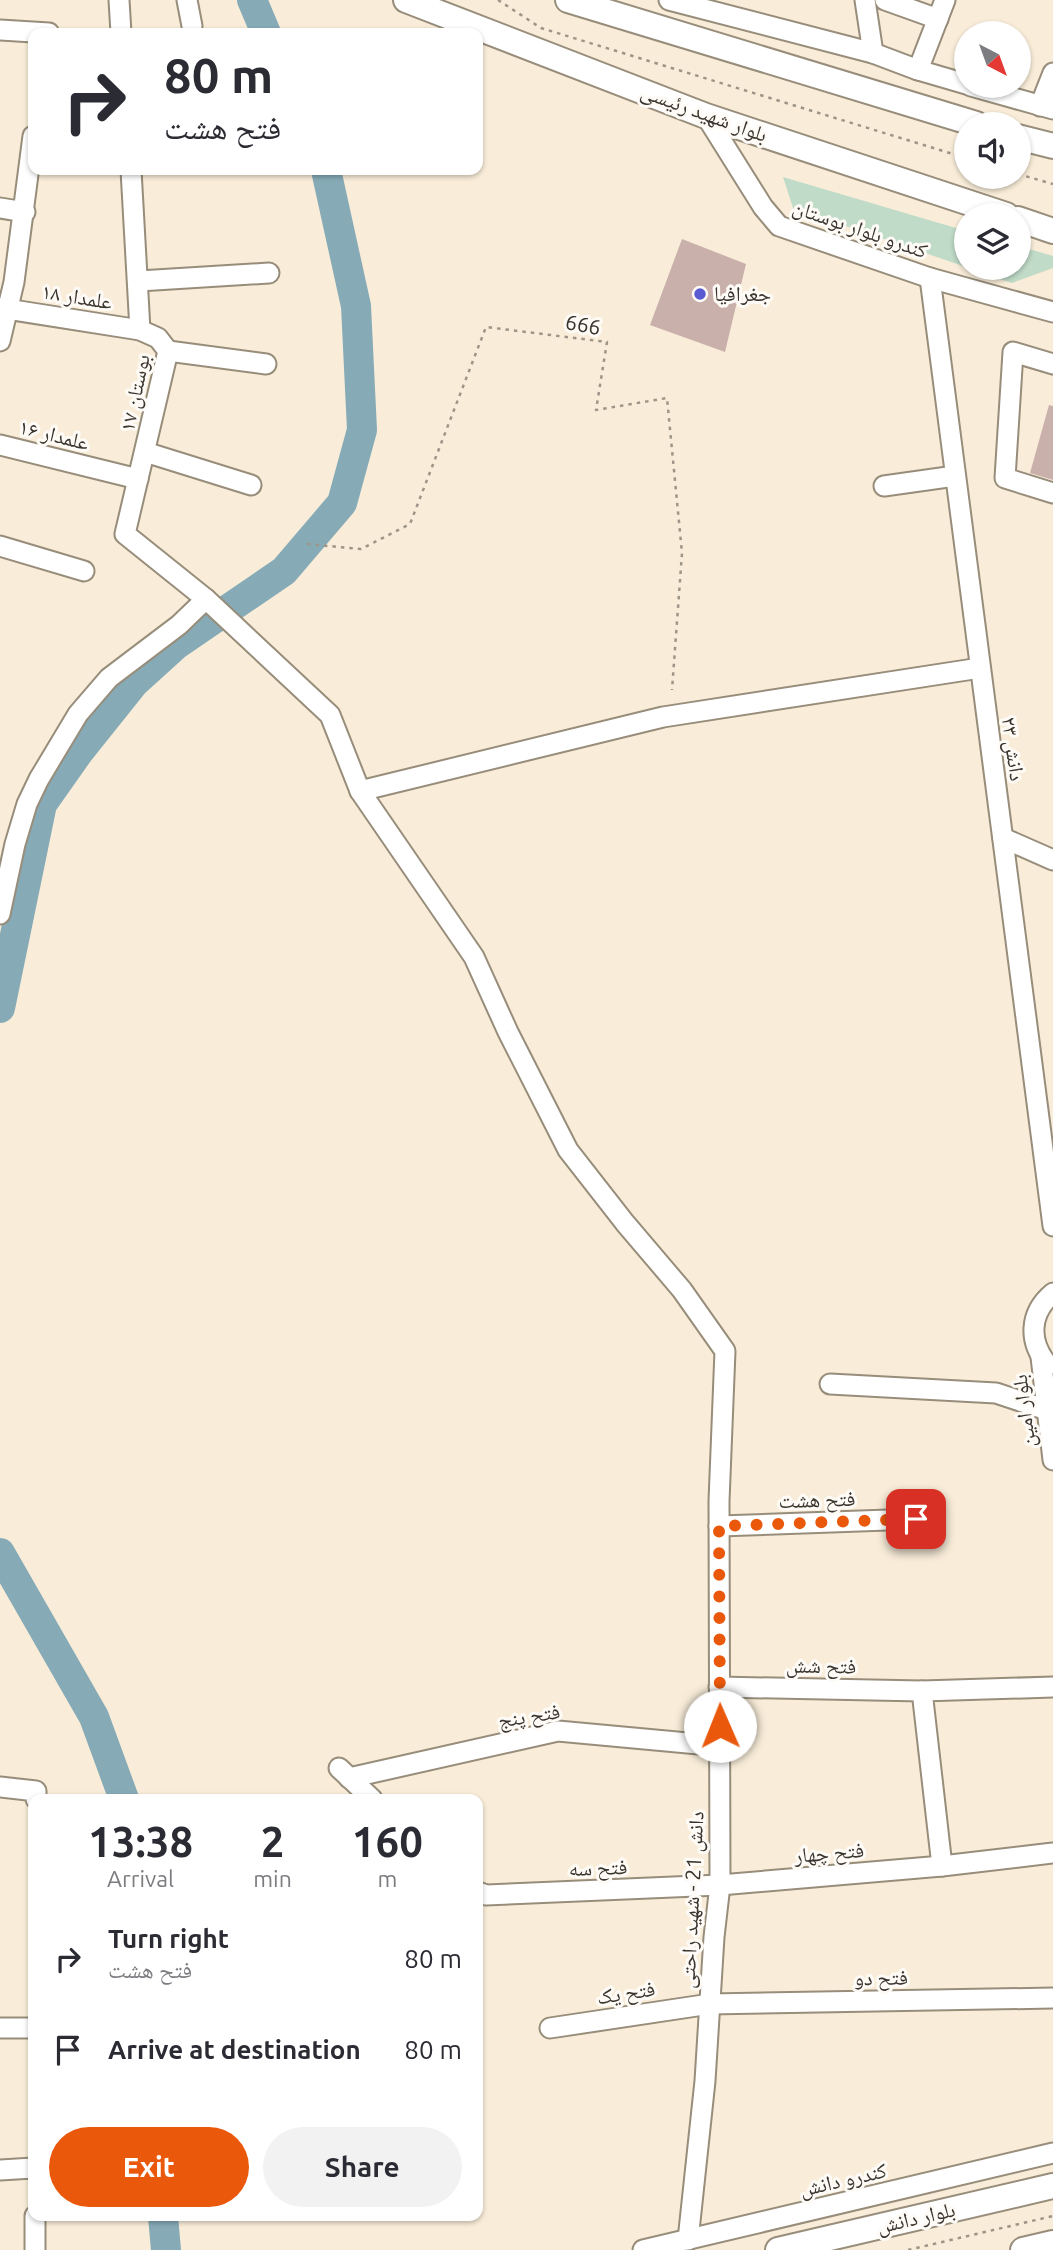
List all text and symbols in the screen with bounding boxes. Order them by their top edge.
north arrow [954,21,1031,98]
map controls [954,21,1031,280]
text: 80 m [164,47,273,102]
icon: right [49,56,140,147]
street label: بلوار شهید رئیسی [637,78,771,148]
text: فتح هشت [164,109,281,145]
button: sound [954,112,1031,189]
street label: کندرو بلوار بوستان [790,194,931,263]
button: layers [954,203,1031,280]
street label: علمدار ۱۸ [40,279,115,313]
place label: جغرافیا [714,281,771,305]
marker: جغرافیا [692,286,708,302]
street label: 666 [564,309,603,339]
street label: بوستان ۱۷ [114,352,155,434]
street label: علمدار ۱۶ [17,414,92,454]
street label: دانش ۲۳ [996,715,1030,783]
street label: بلوار امین [1007,1373,1041,1449]
street label: فتح هشت [778,1486,856,1514]
pin [886,1489,946,1549]
icon: arrive [897,1500,935,1538]
street label: فتح شش [786,1652,856,1680]
position arrow [683,1689,757,1763]
street label: فتح پنج [496,1698,562,1734]
street label: دانش 21 - شهید راحتی [674,1811,710,1989]
text: 13:38 [88,1818,193,1865]
text: 2 [261,1818,284,1865]
text: 160 [352,1818,423,1865]
street label: فتح چهار [792,1837,865,1869]
street label: فتح سه [568,1854,628,1882]
text: Arrival [107,1866,174,1891]
text: min [253,1866,292,1891]
text: m [377,1866,397,1891]
text: Turn right [108,1924,229,1953]
icon: right [49,1940,87,1978]
text: 80 m [404,1944,462,1973]
text: فتح هشت [108,1957,192,1982]
street label: فتح دو [854,1965,908,1991]
street label: فتح یک [595,1976,657,2010]
icon: arrive [49,2031,87,2069]
text: Arrive at destination [108,2035,361,2064]
text: 80 m [404,2035,462,2064]
button: Exit [49,2127,249,2207]
button: Share [263,2127,462,2207]
street label: کندرو دانش [797,2157,889,2203]
street label: بلوار دانش [874,2196,958,2240]

